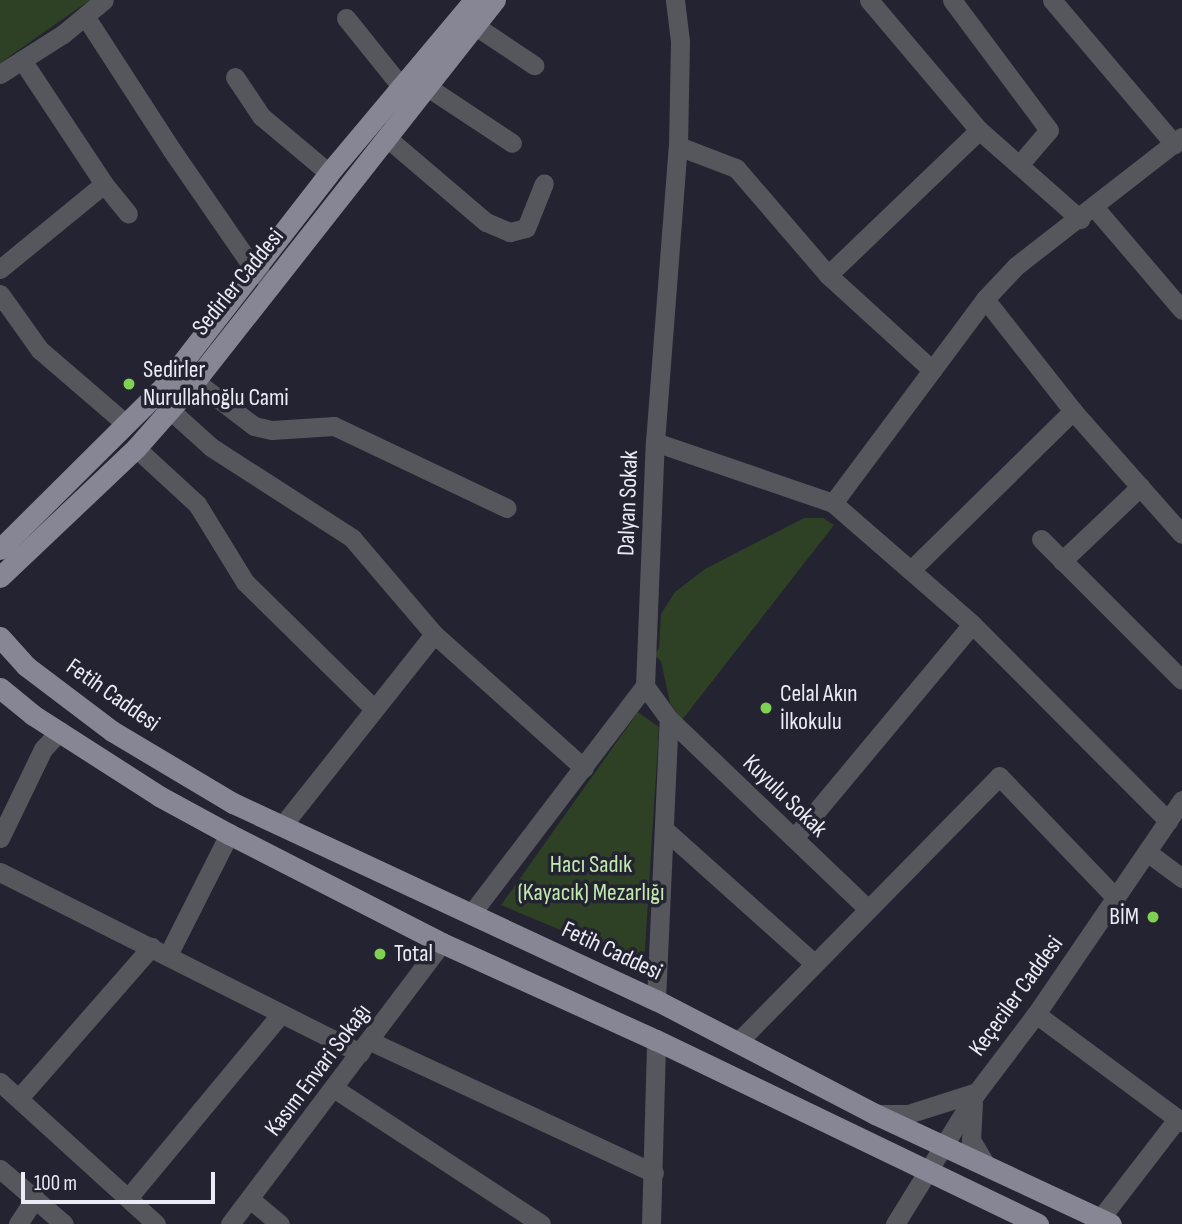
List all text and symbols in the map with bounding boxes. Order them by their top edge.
street label: Sedirler Caddesi [186,223,290,341]
place label: Sedirler Nurullahoğlu Cami [143,356,289,412]
marker: Sedirler Nurullahoğlu Cami [121,376,137,392]
street label: Dalyan Sokak [612,450,644,556]
street label: Fetih Caddesi [61,652,165,738]
place label: Celal Akın İlkokulu [780,680,858,736]
marker: Celal Akın İlkokulu [758,700,774,716]
street label: Kuyulu Sokak [737,749,833,843]
park label: Hacı Sadık (Kayacık) Mezarlığı [518,851,664,907]
place label: BİM [1109,903,1139,931]
marker: BİM [1145,909,1161,925]
street label: Fetih Caddesi [557,915,667,987]
street label: Keçeciler Caddesi [963,930,1069,1062]
place label: Total [394,940,433,968]
marker: Total [372,946,388,962]
street label: Kasım Envari Sokağı [259,998,377,1142]
scale bar [24,1158,219,1202]
text: 100 m [34,1171,77,1196]

